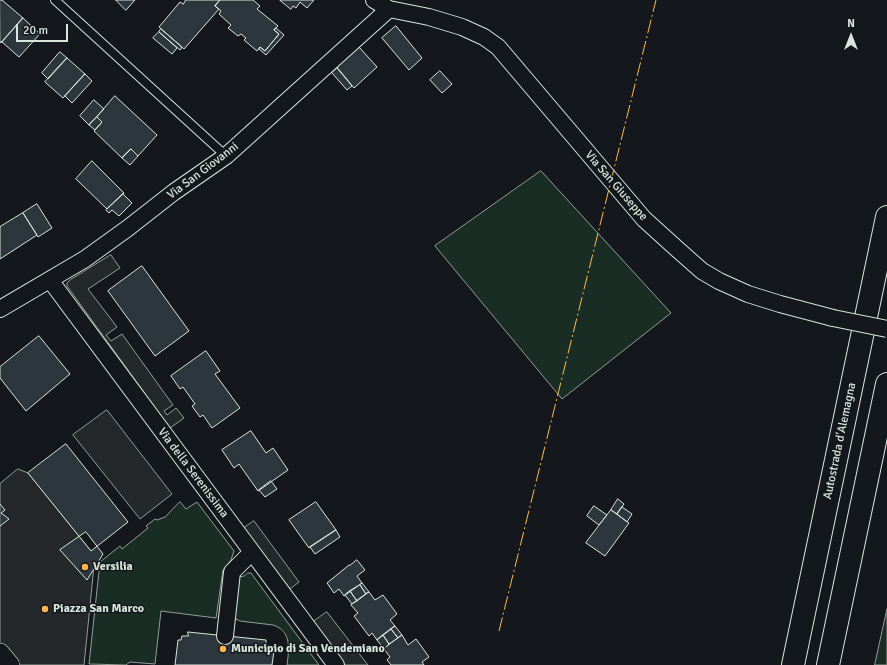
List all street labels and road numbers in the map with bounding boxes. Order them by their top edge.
street label: Via San Giovanni [164,139,242,203]
street label: Via San Giuseppe [582,148,650,224]
street label: Autostrada d'Alemagna [821,381,859,501]
street label: Via della Serenissima [154,425,232,521]

